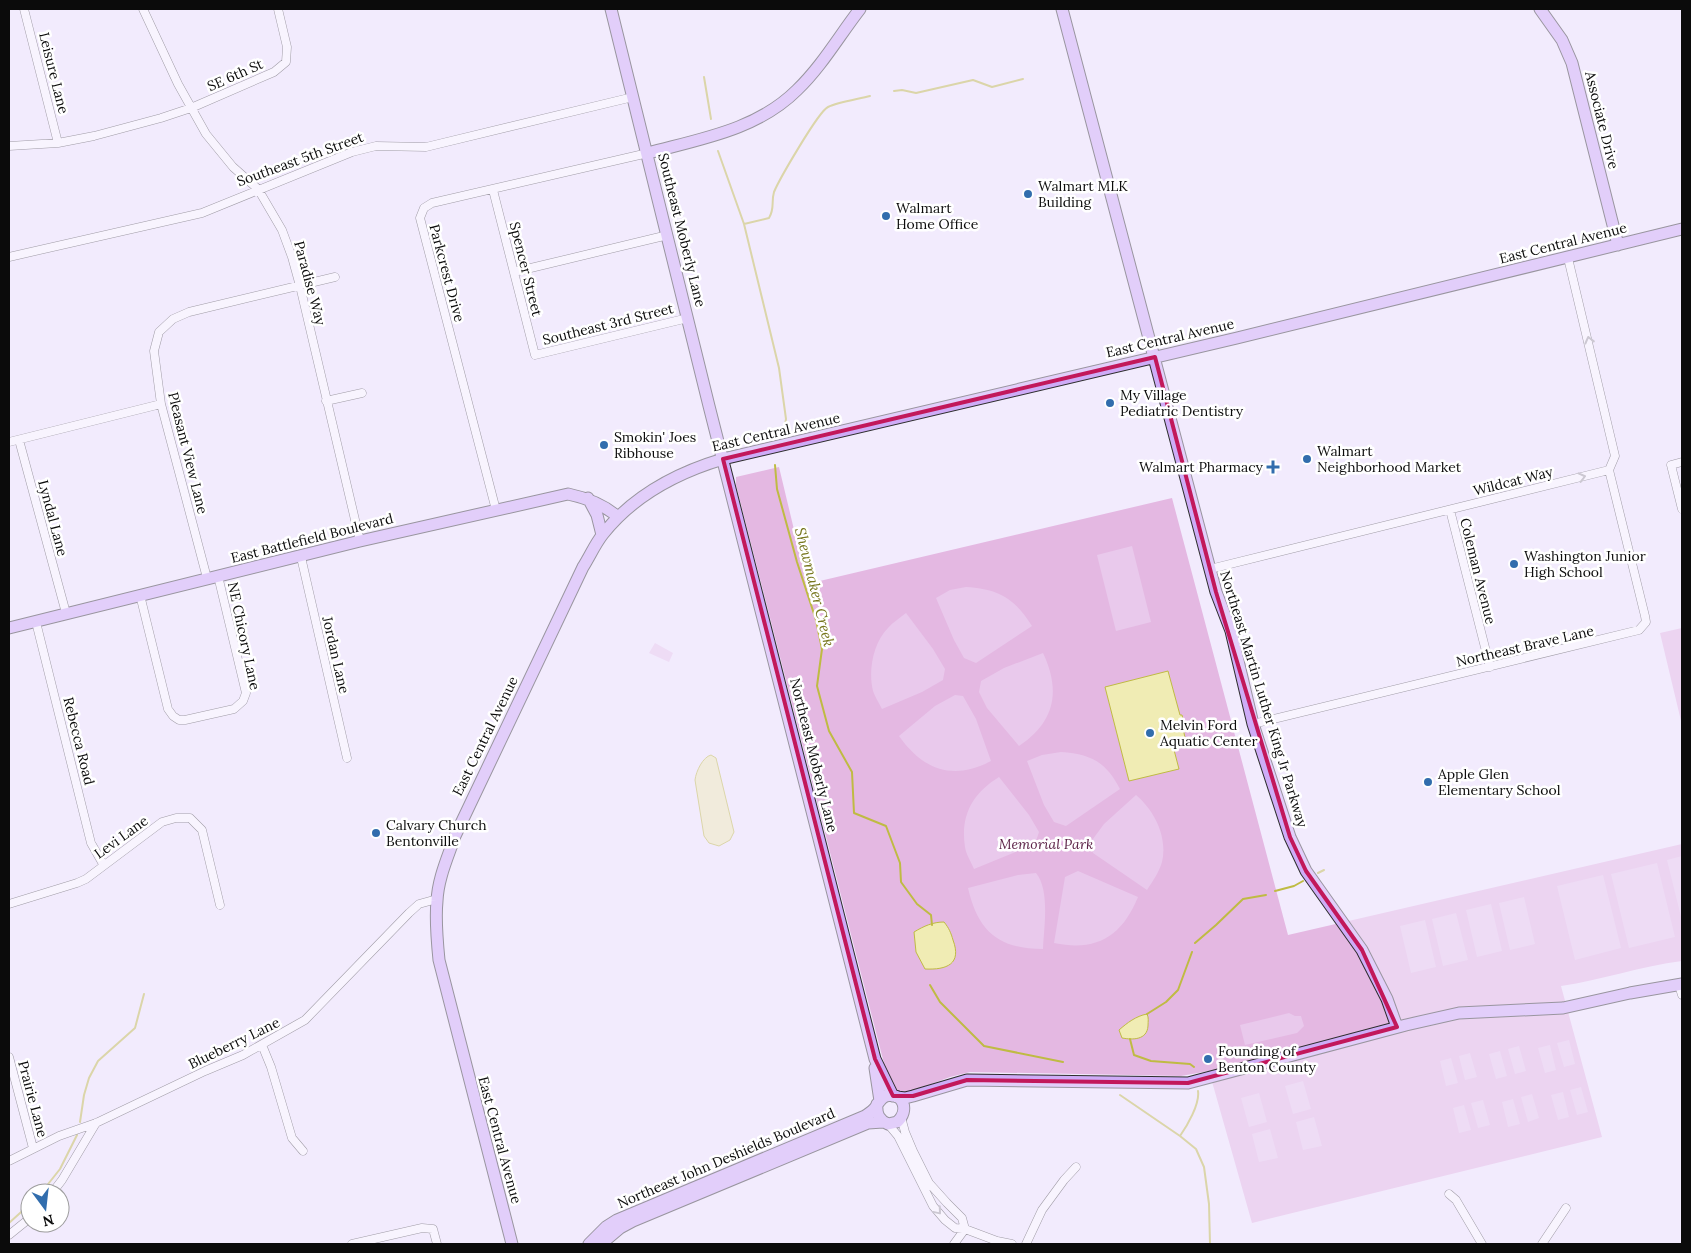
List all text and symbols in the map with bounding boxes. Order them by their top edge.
street label: Leisure Lane [35,30,73,116]
street label: SE 6th St [204,55,266,95]
street label: Associate Drive [1581,68,1623,171]
street label: Southeast 5th Street [234,128,366,190]
street label: Southeast Moberly Lane [654,151,710,309]
place label: Walmart MLK Building [1038,177,1128,211]
marker: Walmart MLK Building [1022,188,1034,200]
place label: Walmart Home Office [896,199,979,233]
marker: Walmart Home Office [880,210,892,222]
street label: East Central Avenue [1497,218,1629,268]
street label: Spencer Street [506,220,547,319]
street label: Parkcrest Drive [425,222,469,324]
street label: Paradise Way [290,239,330,328]
street label: Southeast 3rd Street [541,299,676,349]
street label: East Central Avenue [1104,314,1236,361]
one-way arrow [1584,336,1595,344]
place label: My Village Pediatric Dentistry [1120,386,1244,420]
street label: Pleasant View Lane [164,390,212,516]
marker: My Village Pediatric Dentistry [1104,397,1116,409]
street label: East Central Avenue [710,408,842,455]
place label: Smokin' Joes Ribhouse [614,428,696,462]
marker: Smokin' Joes Ribhouse [598,439,610,451]
place label: Walmart Neighborhood Market [1317,442,1462,476]
marker: Walmart Neighborhood Market [1301,453,1313,465]
place label: Walmart Pharmacy [1139,458,1264,476]
marker: Walmart Pharmacy [1267,461,1279,473]
street label: Wildcat Way [1471,462,1555,500]
one-way arrow [1577,472,1586,483]
street label: Lyndal Lane [34,478,72,559]
street label: East Battlefield Boulevard [229,509,395,567]
street label: Coleman Avenue [1456,516,1500,626]
water label: Shewmaker Creek [791,525,839,649]
place label: Washington Junior High School [1524,547,1646,581]
marker: Washington Junior High School [1508,558,1520,570]
street label: Northeast Martin Luther King Jr Parkway [1216,568,1312,830]
street label: NE Chicory Lane [224,580,264,692]
street label: Jordan Lane [318,614,354,696]
street label: Northeast Brave Lane [1454,621,1596,671]
street label: East Central Avenue [448,673,522,799]
street label: Northeast Moberly Lane [786,676,842,834]
street label: Rebecca Road [59,695,99,787]
place label: Melvin Ford Aquatic Center [1159,716,1258,750]
marker: Melvin Ford Aquatic Center [1144,727,1156,739]
place label: Apple Glen Elementary School [1437,765,1561,799]
marker: Apple Glen Elementary School [1422,776,1434,788]
street label: Levi Lane [91,811,152,863]
place label: Calvary Church Bentonville [386,816,487,850]
marker: Calvary Church Bentonville [370,827,382,839]
park label: Memorial Park [999,835,1093,853]
street label: Blueberry Lane [185,1013,283,1073]
place label: Founding of Benton County [1218,1042,1317,1076]
marker: Founding of Benton County [1202,1053,1214,1065]
street label: Prairie Lane [14,1059,52,1140]
street label: East Central Avenue [474,1074,526,1206]
street label: Northeast John Deshields Boulevard [614,1104,838,1212]
north arrow [20,1183,70,1233]
one-way arrow [932,1205,940,1214]
text: N [41,1210,56,1231]

